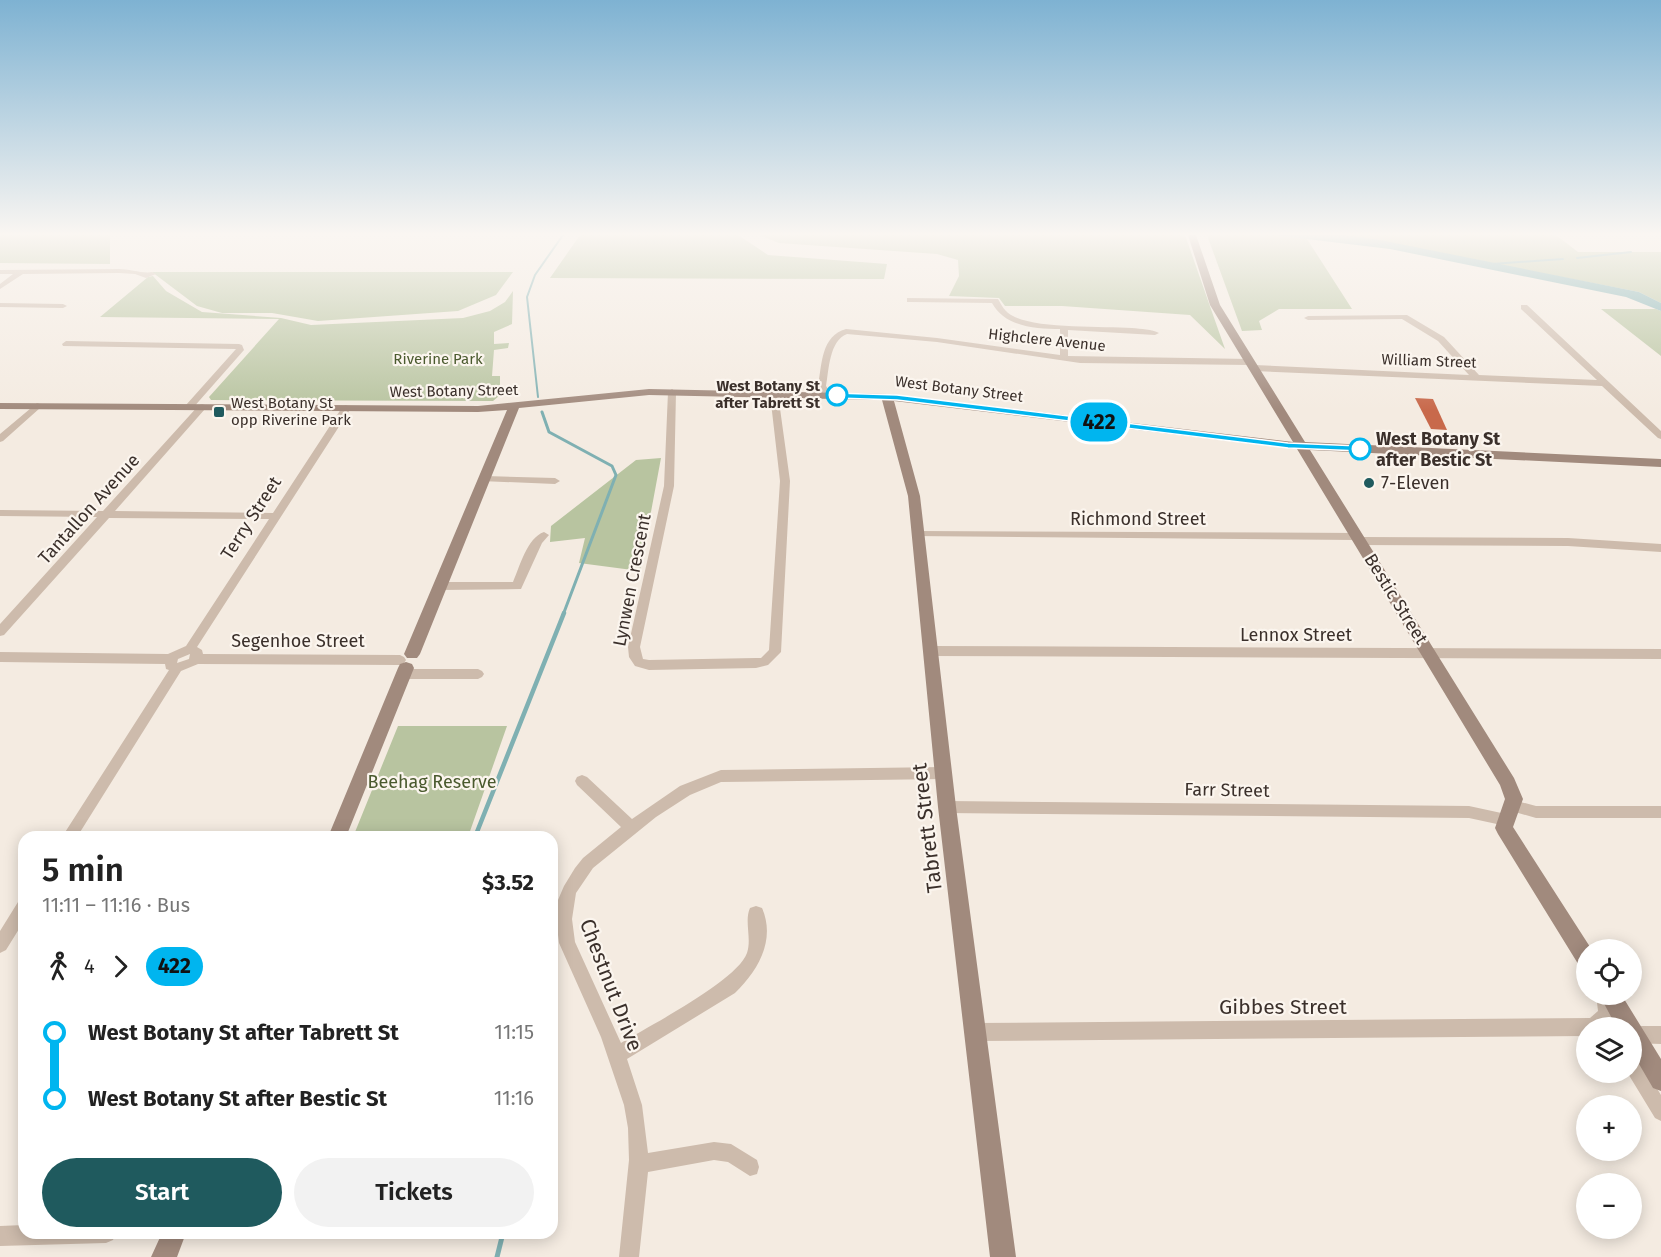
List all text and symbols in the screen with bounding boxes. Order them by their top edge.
street label: Highclere Avenue [987,325,1107,355]
park label: Riverine Park [393,350,483,368]
street label: William Street [1381,350,1478,372]
street label: West Botany Street [894,372,1025,406]
place label: West Botany St after Tabrett St [715,377,820,412]
street label: West Botany Street [389,381,519,401]
marker: West Botany St after Tabrett St [826,384,848,406]
place label: West Botany St opp Riverine Park [231,394,351,429]
line badge: 422 [1064,402,1134,442]
marker: West Botany St opp Riverine Park [212,405,226,419]
text: 422 [1082,409,1116,435]
place label: West Botany St after Bestic St [1376,428,1501,471]
marker: West Botany St after Bestic St [1349,438,1371,460]
street label: Tantallon Avenue [34,449,144,569]
street label: Terry Street [216,472,286,564]
place label: 7-Eleven [1381,472,1450,494]
marker: 7-Eleven [1362,476,1376,490]
street label: Richmond Street [1070,508,1206,530]
street label: Lynwen Crescent [608,511,656,648]
street label: Bestic Street [1359,550,1433,649]
street label: Lennox Street [1240,624,1353,646]
street label: Segenhoe Street [231,630,365,652]
street label: Tabrett Street [906,761,948,894]
park label: Beehag Reserve [367,771,497,793]
street label: Farr Street [1184,778,1270,802]
text: 5 min [42,850,124,890]
text: $3.52 [482,869,534,896]
text: 11:11 – 11:16 · Bus [42,893,190,917]
street label: Chestnut Drive [574,915,648,1055]
map controls [1576,939,1642,1239]
button: locate [1576,939,1642,1005]
icon: walk [42,950,75,983]
icon: forward [104,950,137,983]
text: 422 [158,953,191,979]
text: 4 [84,954,95,978]
street label: Gibbes Street [1219,994,1347,1020]
button: layers [1576,1017,1642,1083]
text: West Botany St after Tabrett St [88,1019,399,1046]
text: 11:15 [494,1020,534,1044]
text: West Botany St after Bestic St [88,1085,387,1112]
text: 11:16 [494,1086,534,1110]
button: + [1576,1095,1642,1161]
button: Start [42,1158,282,1227]
button: Tickets [294,1158,534,1227]
button: − [1576,1173,1642,1239]

